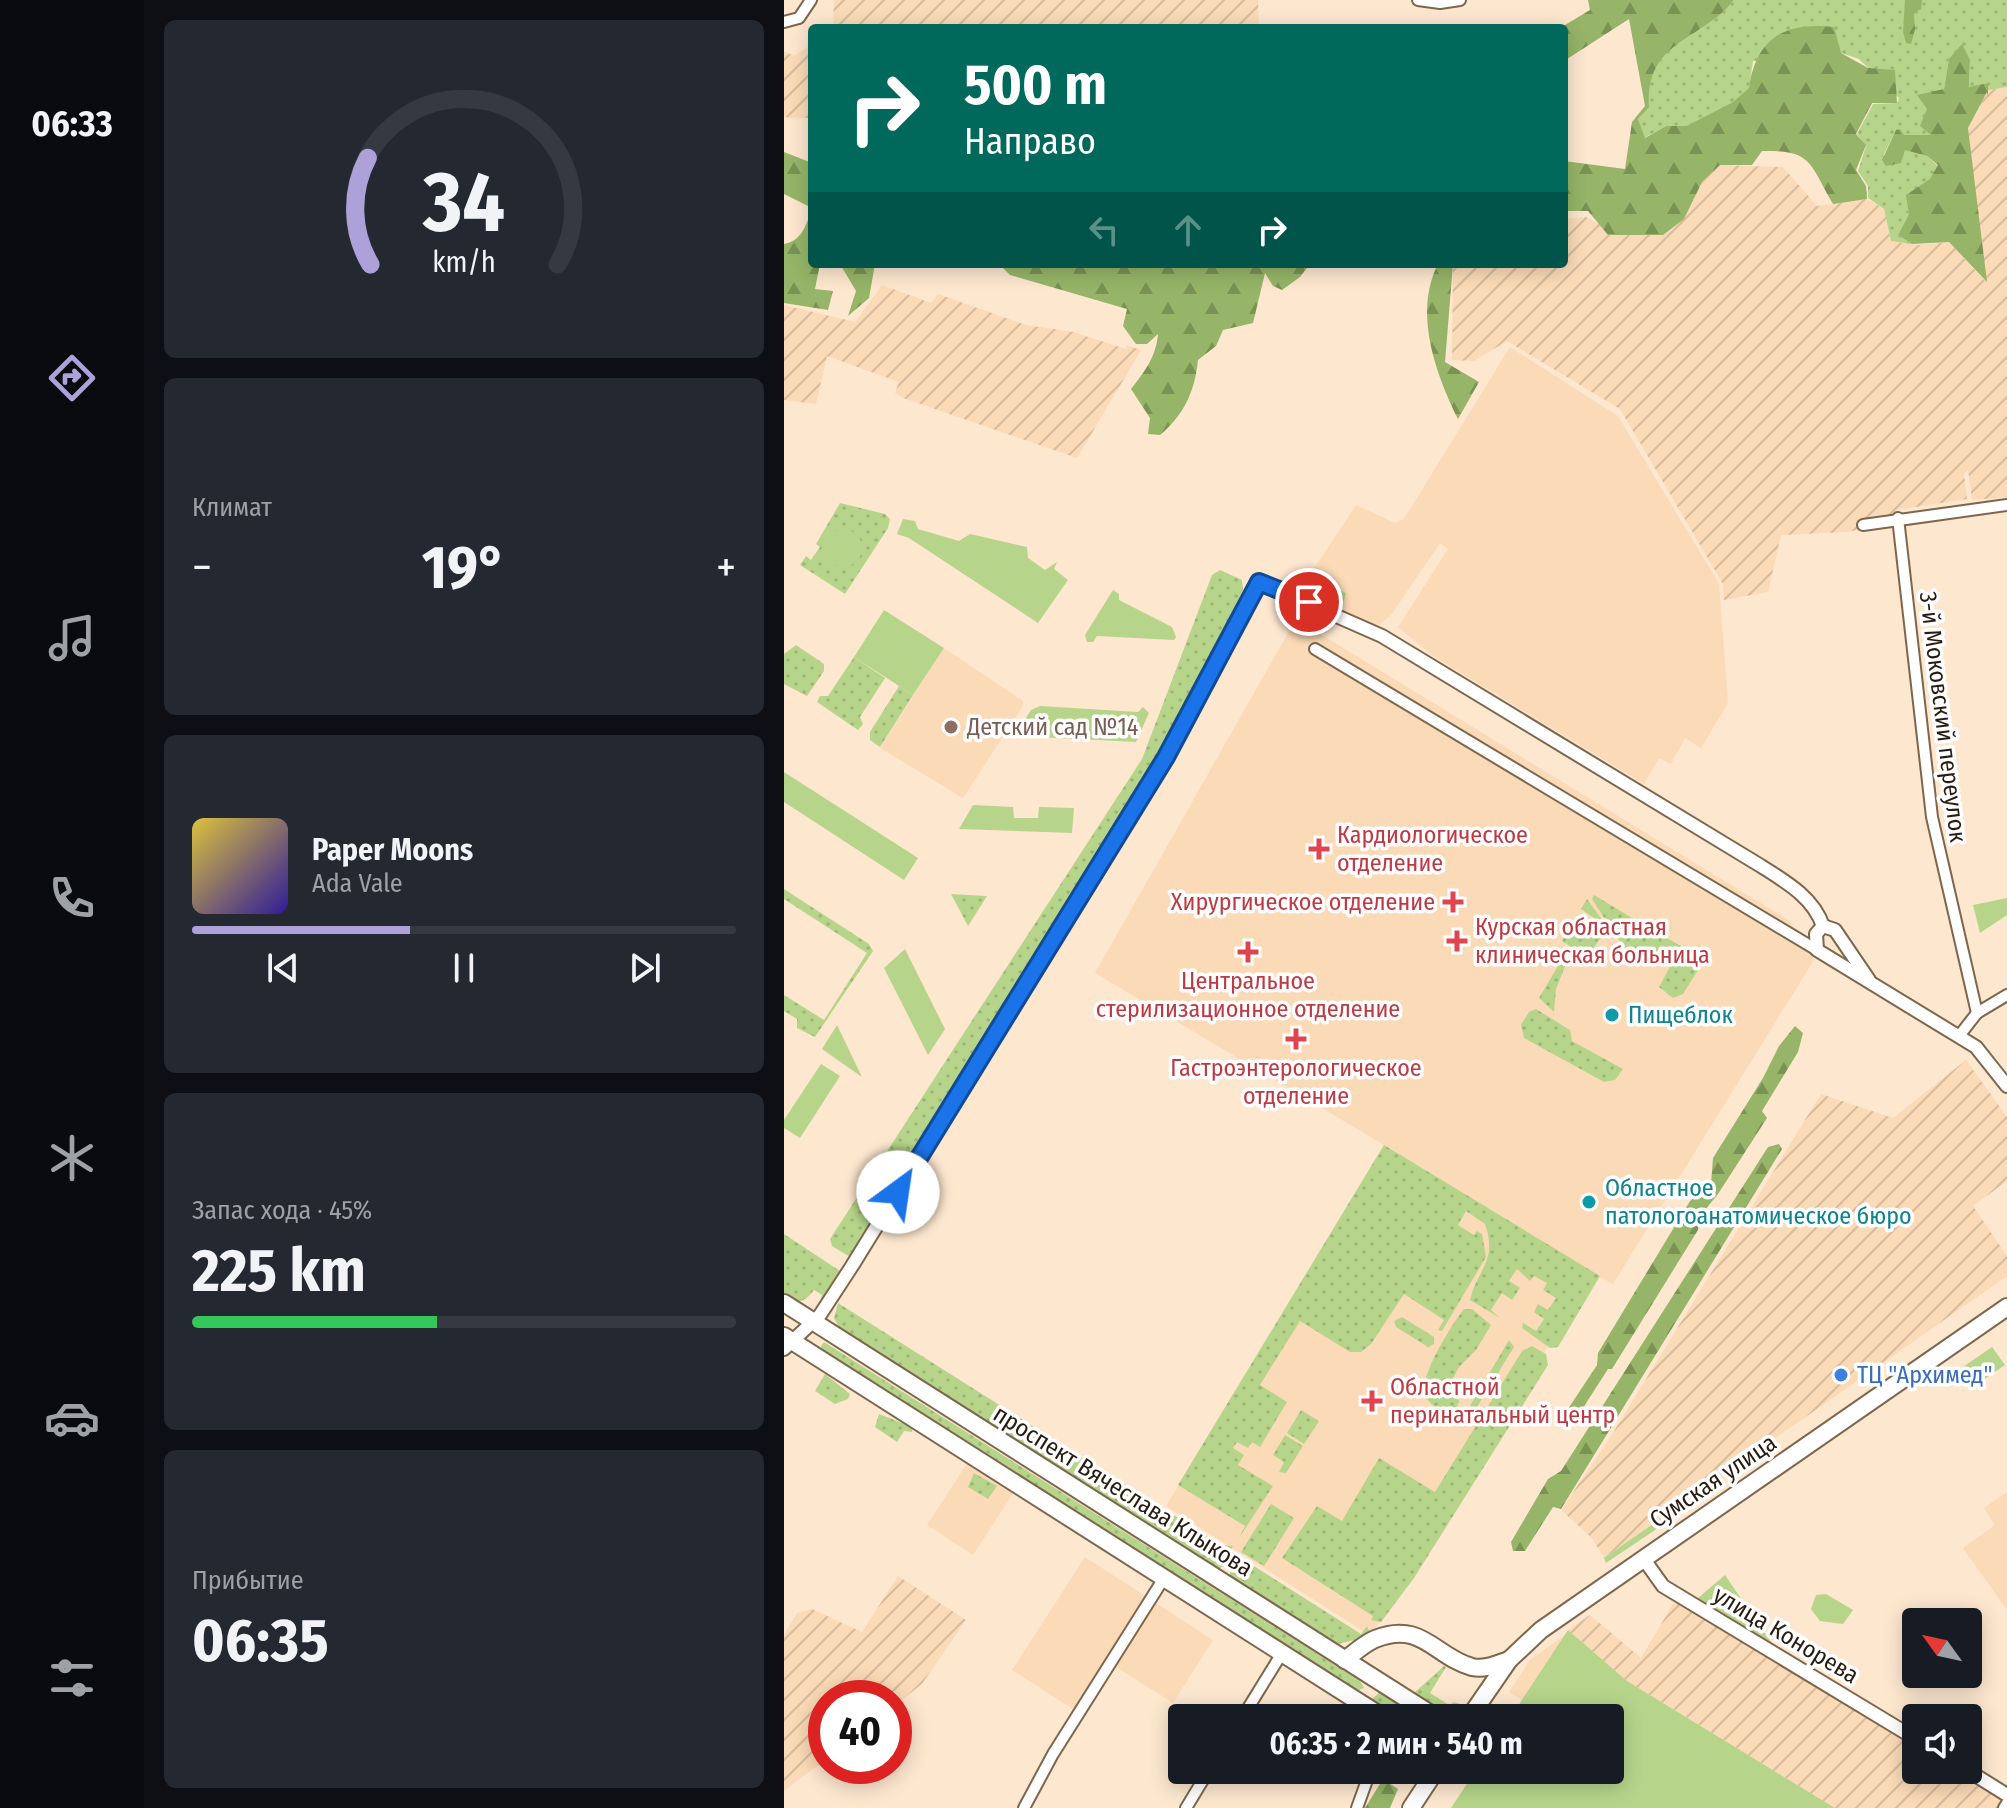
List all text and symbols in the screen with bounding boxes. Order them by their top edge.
text: 500 m [964,52,1107,119]
icon: right [832,56,936,160]
text: 06:33 [31,102,113,146]
text: Направо [964,120,1096,164]
text: 34 [422,152,505,252]
icon: left [1082,208,1126,252]
icon: ahead [1166,208,1210,252]
icon: right [1250,208,1294,252]
text: km/h [432,245,496,280]
icon: directions [44,350,100,406]
text: Климат [192,492,272,523]
text: 19° [422,532,506,604]
text: − [192,541,212,594]
text: + [716,541,736,594]
pin [1275,568,1343,636]
icon: arrive [1287,580,1331,624]
street label: 3-й Моковский переулок [1914,590,1972,845]
icon: music [44,610,100,666]
place label: Детский сад №14 [966,713,1138,741]
marker: Детский сад №14 [942,718,960,736]
place label: Кардиологическое отделение [1337,821,1528,877]
text: Paper Moons [312,832,473,868]
marker: Кардиологическое отделение [1308,838,1330,860]
text: Ada Vale [312,868,403,899]
icon: phone [44,870,100,926]
place label: Хирургическое отделение [1171,888,1435,916]
marker: Хирургическое отделение [1442,891,1464,913]
place label: Курская областная клиническая больница [1475,913,1710,969]
marker: Курская областная клиническая больница [1446,930,1468,952]
marker: Центральное стерилизационное отделение [1237,941,1259,963]
icon: previous [261,946,305,990]
icon: pause [442,946,486,990]
icon: next [623,946,667,990]
place label: Центральное стерилизационное отделение [1096,967,1400,1023]
place label: Пищеблок [1628,1001,1733,1029]
marker: Пищеблок [1603,1006,1621,1024]
marker: Гастроэнтерологическое отделение [1285,1028,1307,1050]
place label: Гастроэнтерологическое отделение [1170,1054,1422,1110]
icon: climate [44,1130,100,1186]
position arrow [856,1150,940,1234]
place label: Областное патологоанатомическое бюро [1605,1174,1912,1230]
marker: Областное патологоанатомическое бюро [1580,1193,1598,1211]
text: Запас хода · 45% [192,1195,372,1226]
text: 225 km [192,1235,366,1307]
place label: ТЦ "Архимед" [1857,1361,1993,1389]
marker: ТЦ "Архимед" [1832,1366,1850,1384]
place label: Областной перинатальный центр [1390,1373,1615,1429]
icon: car [44,1390,100,1446]
marker: Областной перинатальный центр [1361,1390,1383,1412]
street label: проспект Вячеслава Клыкова [988,1400,1258,1582]
street label: Сумская улица [1644,1428,1782,1534]
text: Прибытие [192,1565,304,1596]
street label: улица Конорева [1708,1581,1864,1689]
text: 06:35 [192,1605,329,1677]
north arrow [1902,1608,1982,1688]
map controls [1902,1608,1982,1784]
icon: filters [44,1650,100,1706]
speed limit sign: 40 [808,1680,912,1784]
button: sound [1902,1704,1982,1784]
text: 06:35 · 2 мин · 540 m [1269,1726,1523,1762]

